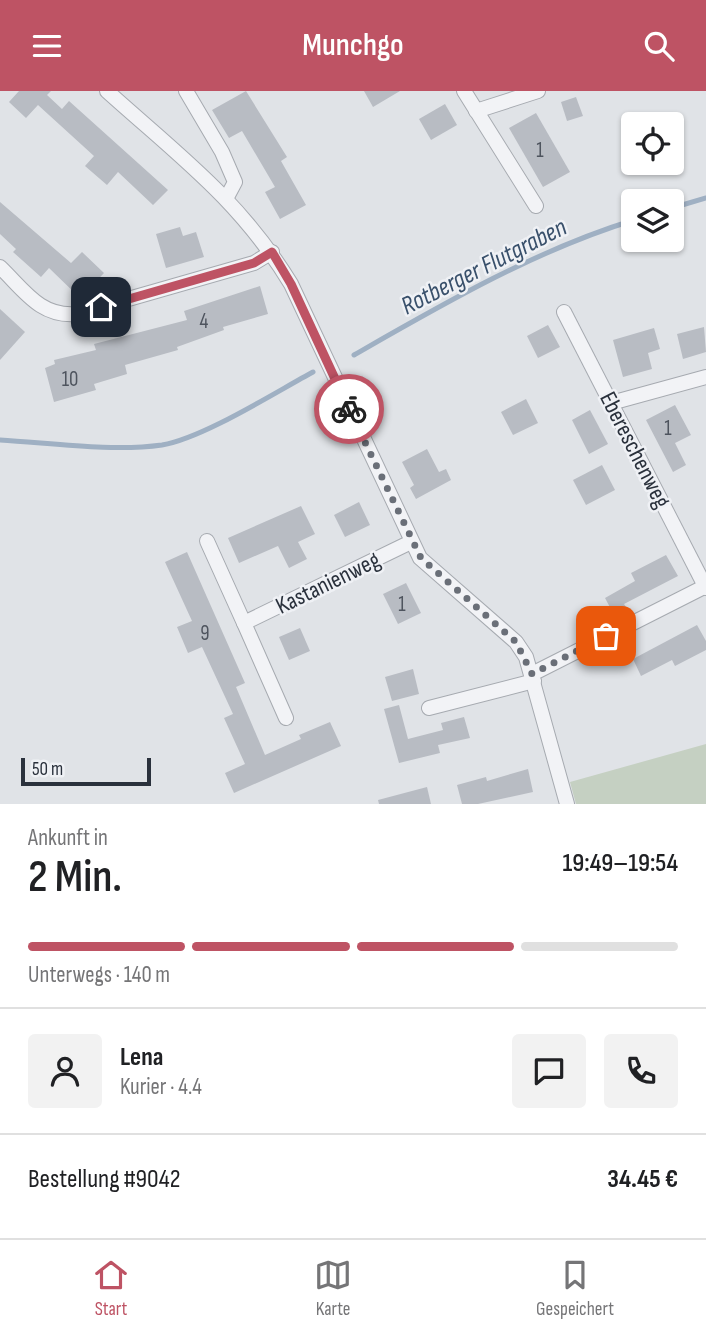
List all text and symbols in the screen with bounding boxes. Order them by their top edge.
text: Munchgo [302,26,404,65]
icon: menu [28,27,66,65]
icon: search [640,27,678,65]
map controls [621,112,684,252]
button: locate [621,112,684,175]
house number: 1 [536,138,544,163]
button: layers [621,189,684,252]
water label: Rotberger Flutgraben [396,212,572,322]
pin [71,277,131,337]
icon: home [82,288,120,326]
house number: 4 [200,309,209,334]
house number: 10 [62,367,78,392]
courier [314,374,384,444]
street label: Ebereschenweg [593,387,677,513]
icon: bike [330,390,368,428]
house number: 1 [664,416,672,441]
street label: Kastanienweg [271,545,385,621]
house number: 1 [398,592,406,617]
pin [576,606,636,666]
icon: bag [587,617,625,655]
house number: 9 [200,621,210,646]
scale bar [21,755,150,787]
text: 50 m [32,758,63,781]
text: Ankunft in [28,824,108,852]
text: 19:49–19:54 [563,848,678,879]
text: 2 Min. [28,850,122,905]
text: Unterwegs · 140 m [28,961,170,989]
button: person [28,1034,102,1108]
button: chat [512,1034,586,1108]
button: phone [604,1034,678,1108]
text: Lena [120,1042,163,1073]
text: Kurier · 4.4 [120,1073,202,1101]
text: Bestellung #9042 [28,1164,180,1195]
text: 34.45 € [607,1164,678,1195]
tab: Start [92,1256,130,1321]
tab: Karte [314,1256,352,1321]
tab: Gespeichert [536,1256,614,1321]

